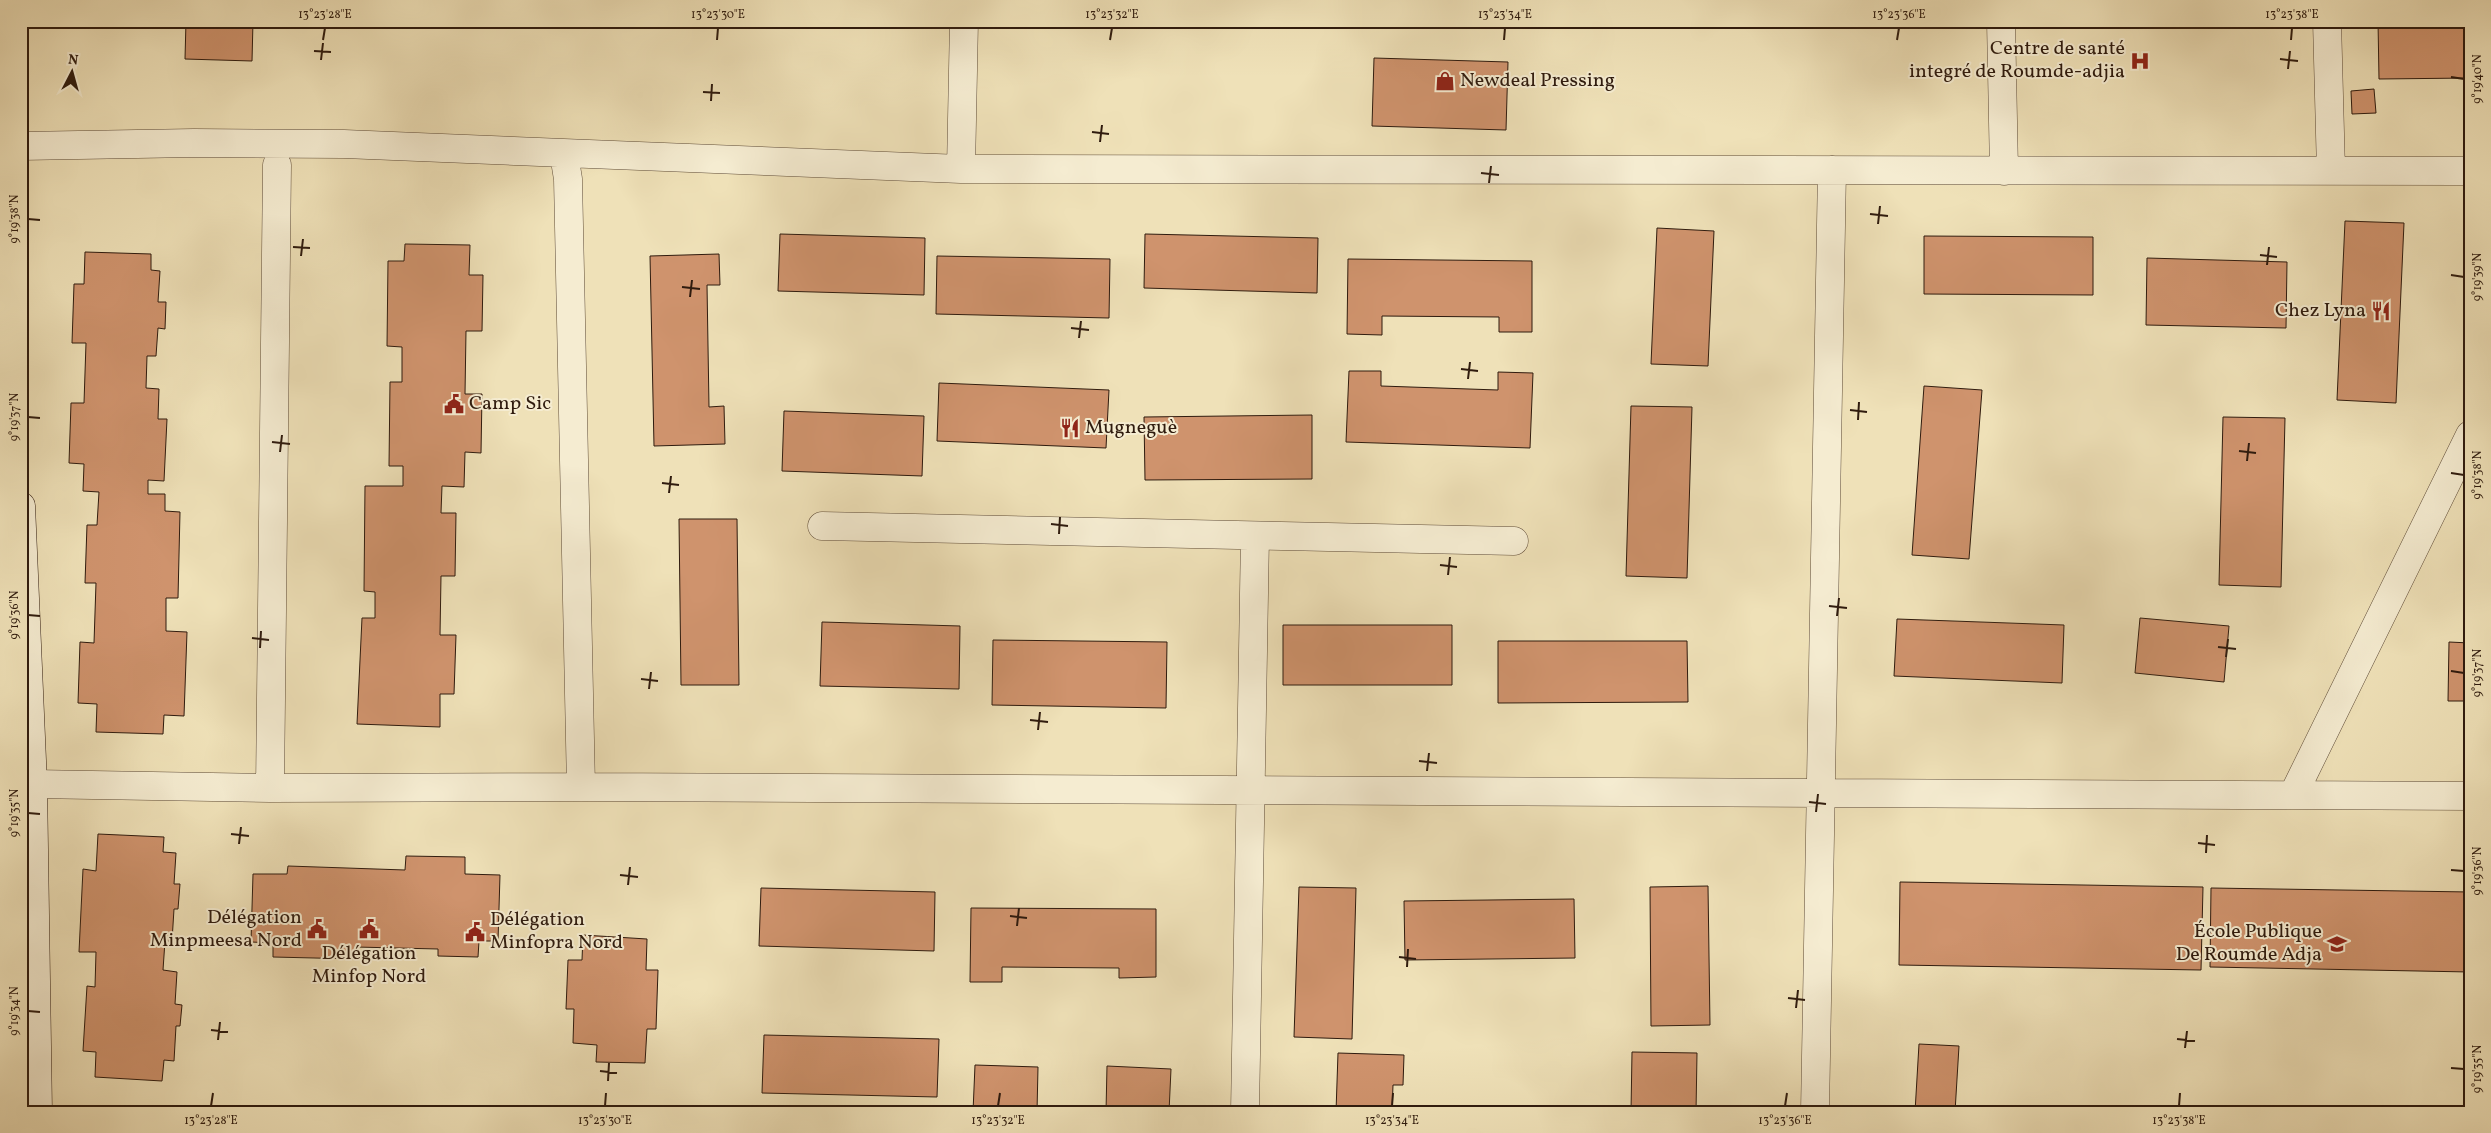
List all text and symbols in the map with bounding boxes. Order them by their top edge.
text: 13°23'28"E [298,7,352,23]
text: 13°23'30"E [691,7,745,23]
text: 13°23'32"E [1085,7,1139,23]
text: 13°23'34"E [1478,7,1532,23]
text: 13°23'36"E [1872,7,1926,23]
text: 13°23'38"E [2265,7,2319,23]
place label: Centre de santé integré de Roumde-adjia [1909,35,2125,86]
north arrow [48,48,98,98]
hospital icon: Centre de santé integré de Roumde-adjia [2129,50,2151,72]
text: N [67,51,79,71]
text: 9°19'40"N [2470,54,2486,104]
place label: Newdeal Pressing [1460,67,1615,95]
shop icon: Newdeal Pressing [1434,70,1456,92]
text: 9°19'38"N [7,195,23,243]
text: 9°19'39"N [2470,253,2486,301]
place label: Chez Lyna [2275,297,2366,325]
restaurant icon: Chez Lyna [2370,300,2392,322]
place label: Camp Sic [469,390,551,418]
text: 9°19'37"N [7,393,23,441]
public building icon: Camp Sic [443,393,465,415]
place label: Mugneguè [1085,414,1177,442]
restaurant icon: Mugneguè [1059,417,1081,439]
text: 9°19'38"N [2470,451,2486,499]
text: 9°19'36"N [7,591,23,639]
text: 9°19'37"N [2470,649,2486,697]
text: 9°19'35"N [7,789,23,837]
text: 9°19'36"N [2470,847,2486,895]
place label: Délégation Minpmeesa Nord [150,904,302,955]
place label: Délégation Minfopra Nord [490,906,623,957]
public building icon: Délégation Minpmeesa Nord [306,918,328,940]
public building icon: Délégation Minfop Nord [358,918,380,940]
place label: École Publique De Roumde Adja [2176,918,2322,969]
public building icon: Délégation Minfopra Nord [464,921,486,943]
school or university icon: École Publique De Roumde Adja [2326,933,2348,955]
place label: Délégation Minfop Nord [312,940,426,991]
text: 9°19'34"N [7,986,23,1036]
text: 9°19'35"N [2470,1045,2486,1093]
text: 13°23'28"E [184,1113,238,1129]
text: 13°23'30"E [578,1113,632,1129]
text: 13°23'32"E [971,1113,1025,1129]
text: 13°23'34"E [1365,1113,1419,1129]
text: 13°23'36"E [1758,1113,1812,1129]
text: 13°23'38"E [2152,1113,2206,1129]

